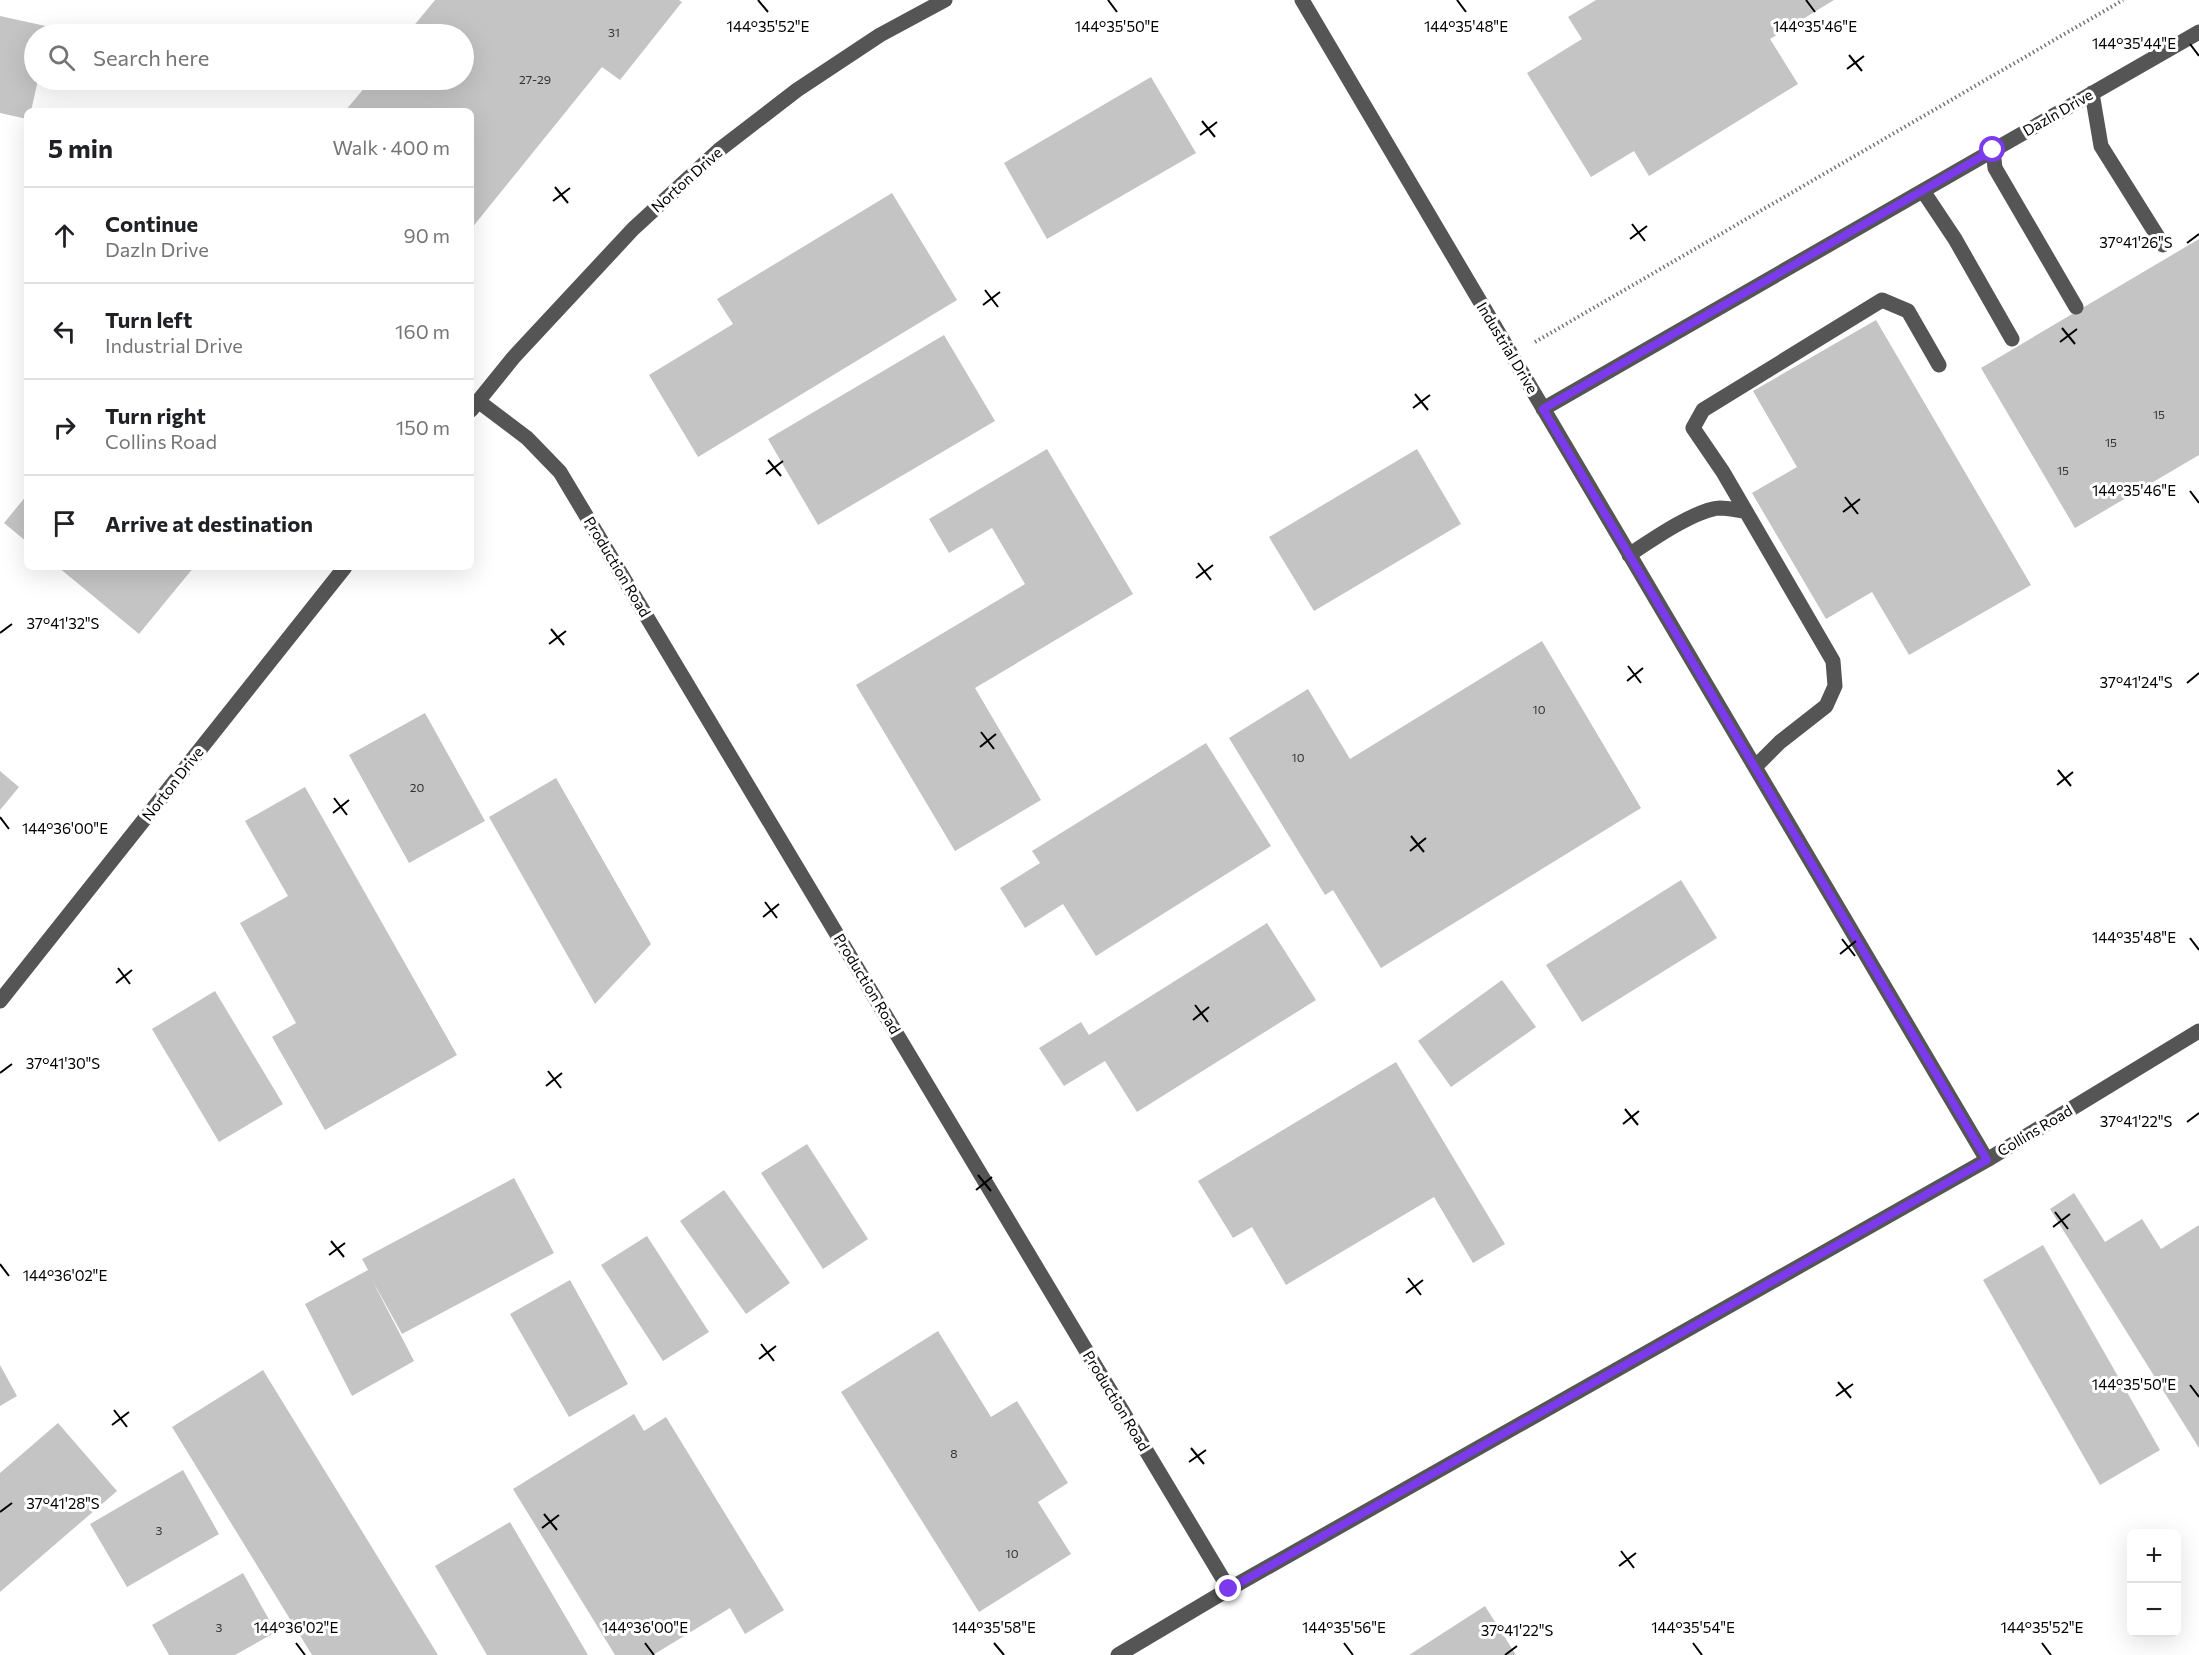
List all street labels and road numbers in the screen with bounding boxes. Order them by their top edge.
street label: Dazln Drive [2019,85,2096,139]
street label: Norton Drive [647,143,725,216]
street label: Industrial Drive [1474,299,1542,396]
street label: Production Road [581,513,655,620]
street label: Norton Drive [138,743,207,824]
street label: Production Road [831,930,905,1037]
street label: Collins Road [1994,1101,2075,1160]
street label: Production Road [1080,1347,1154,1454]

